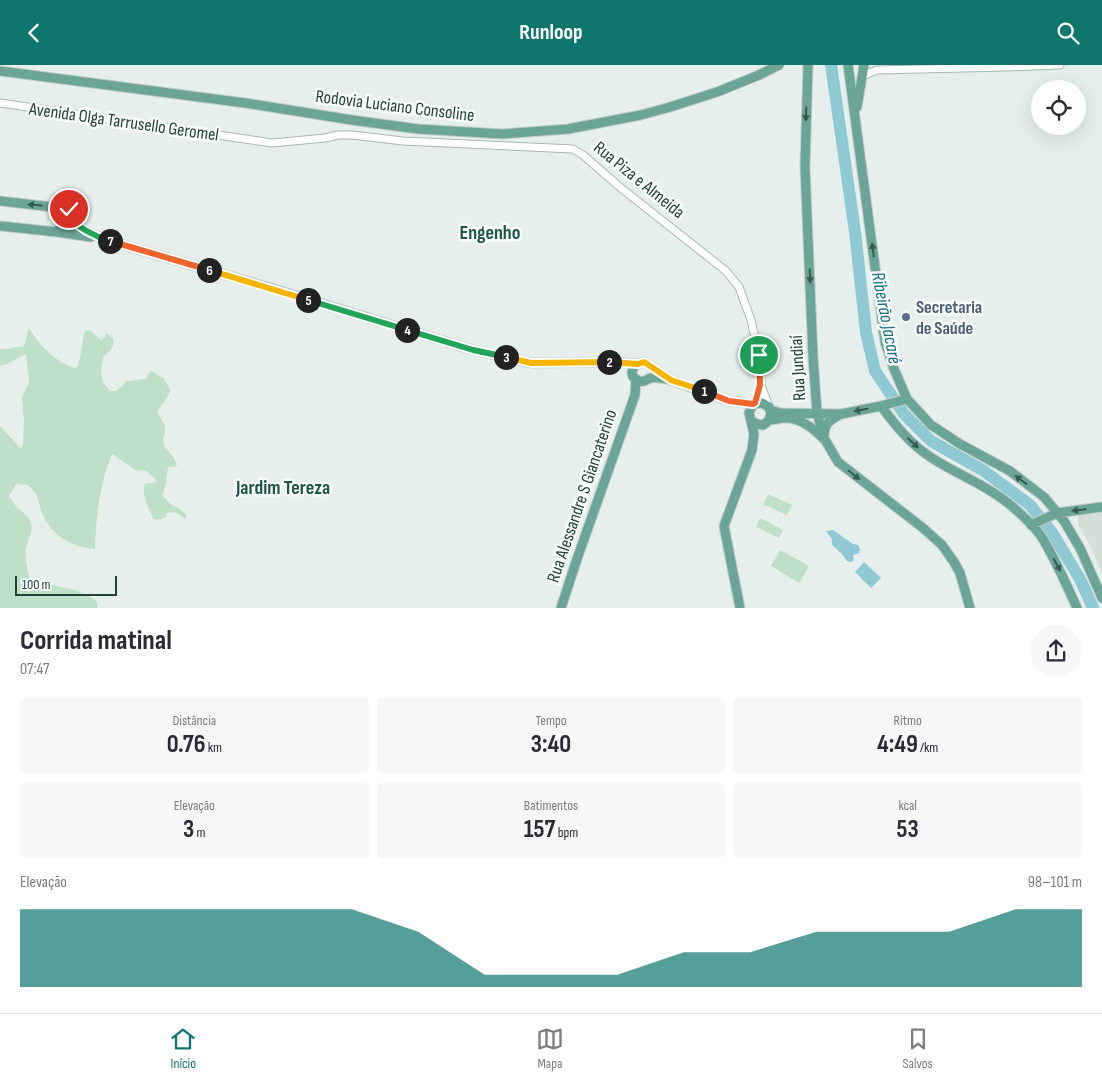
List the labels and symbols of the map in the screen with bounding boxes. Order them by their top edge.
street label: Rodovia Luciano Consoline [314,86,476,126]
street label: Avenida Olga Tarrusello Geromel [27,98,220,146]
one-way arrow [802,106,810,122]
street label: Rua Piza e Almeida [589,137,689,223]
pin [48,188,90,230]
one-way arrow [26,201,42,209]
district label: Engenho [460,221,520,245]
pin: 7 [98,229,122,253]
one-way arrow [868,242,876,258]
pin: 6 [196,257,222,283]
one-way arrow [806,268,814,284]
water label: Ribeirão Jacaré [866,270,906,367]
pin: 5 [296,287,320,313]
place label: Secretaria de Saúde [916,297,982,339]
marker: Secretaria de Saúde [900,311,912,323]
pin: 4 [394,317,420,343]
pin [738,334,780,376]
street label: Rua Jundiaí [786,334,810,401]
pin: 3 [494,345,518,369]
pin: 2 [596,349,622,375]
pin: 1 [692,379,716,403]
one-way arrow [854,406,869,414]
street label: Rua Alessandre S Giancaterino [543,407,621,585]
one-way arrow [907,437,919,449]
one-way arrow [847,469,860,480]
one-way arrow [1015,474,1028,485]
district label: Jardim Tereza [235,476,330,500]
one-way arrow [1071,506,1087,514]
one-way arrow [1052,558,1061,572]
scale bar [15,573,118,596]

